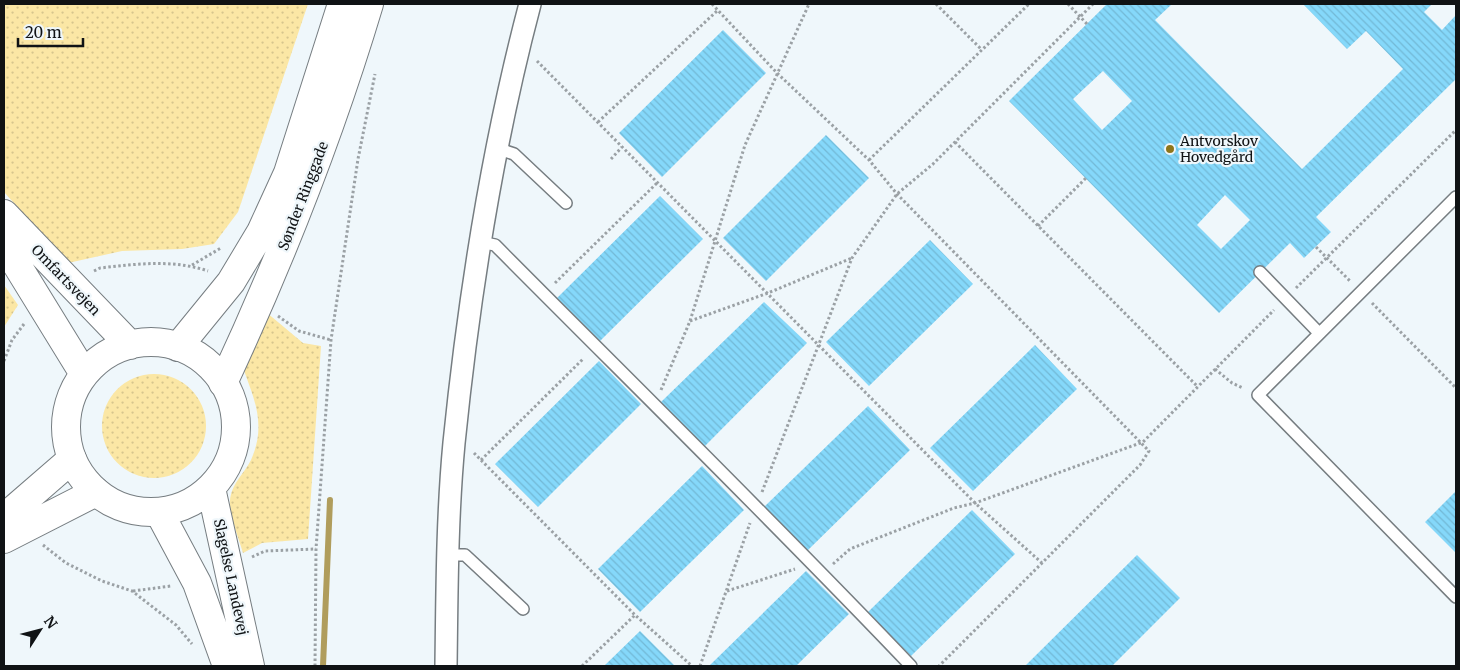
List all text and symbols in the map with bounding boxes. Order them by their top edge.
scale bar [18,15,82,47]
text: 20 m [25,23,62,42]
place label: Antvorskov Hovedgård [1179,132,1259,166]
street label: Sønder Ringgade [274,139,332,253]
marker: Antvorskov Hovedgård [1164,143,1176,155]
street label: Omfartsvejen [28,241,104,319]
street label: Slagelse Landevej [210,517,252,637]
north arrow [15,605,65,655]
text: N [40,613,61,632]

